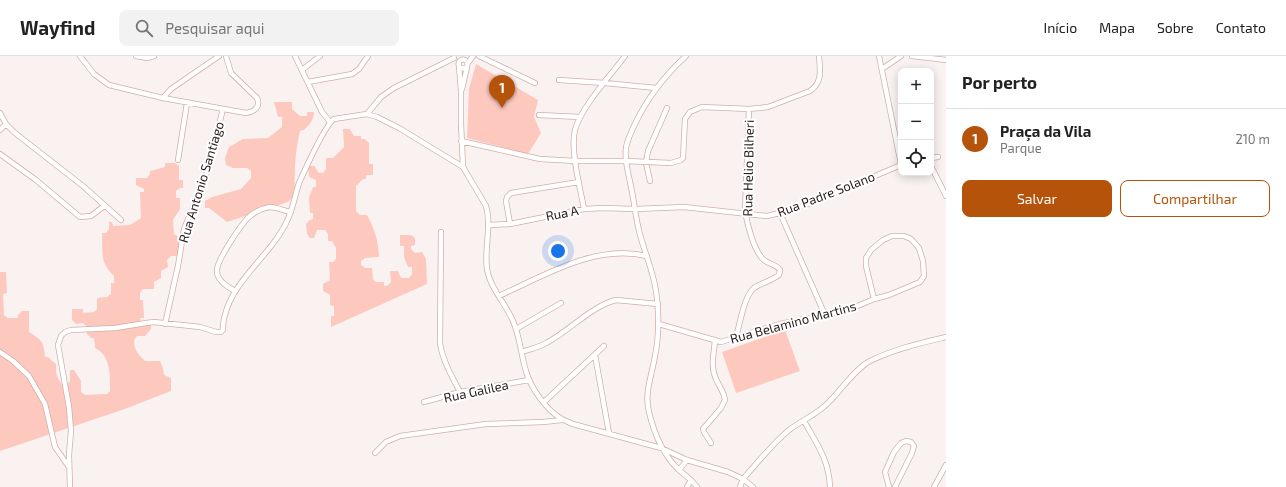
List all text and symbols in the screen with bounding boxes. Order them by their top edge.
search box [119,10,399,46]
text: Wayfind [20,16,95,39]
icon: search [133,17,155,39]
text: Pesquisar aqui [165,19,264,37]
text: Início [1044,19,1077,36]
text: Mapa [1099,19,1135,36]
text: Sobre [1157,19,1194,36]
text: Contato [1216,19,1266,36]
map controls [898,68,934,176]
button: + [898,68,934,104]
text: Por perto [962,72,1037,92]
pin: 1 [489,75,515,108]
button: − [898,104,934,140]
street label: Rua Antonio Santiago [175,119,227,245]
street label: Rua Helio Bilheri [739,120,757,216]
text: Praça da Vila [1000,122,1091,140]
text: 1 [972,131,978,147]
text: 210 m [1235,131,1270,147]
button: locate [898,140,934,176]
text: Parque [1000,140,1042,156]
street label: Rua Padre Solano [775,168,877,220]
button: Salvar [962,180,1112,217]
button: Compartilhar [1120,180,1270,217]
street label: Rua A [544,202,580,224]
your location [548,241,568,261]
street label: Rua Belamino Martins [728,297,858,347]
street label: Rua Galilea [442,376,510,406]

